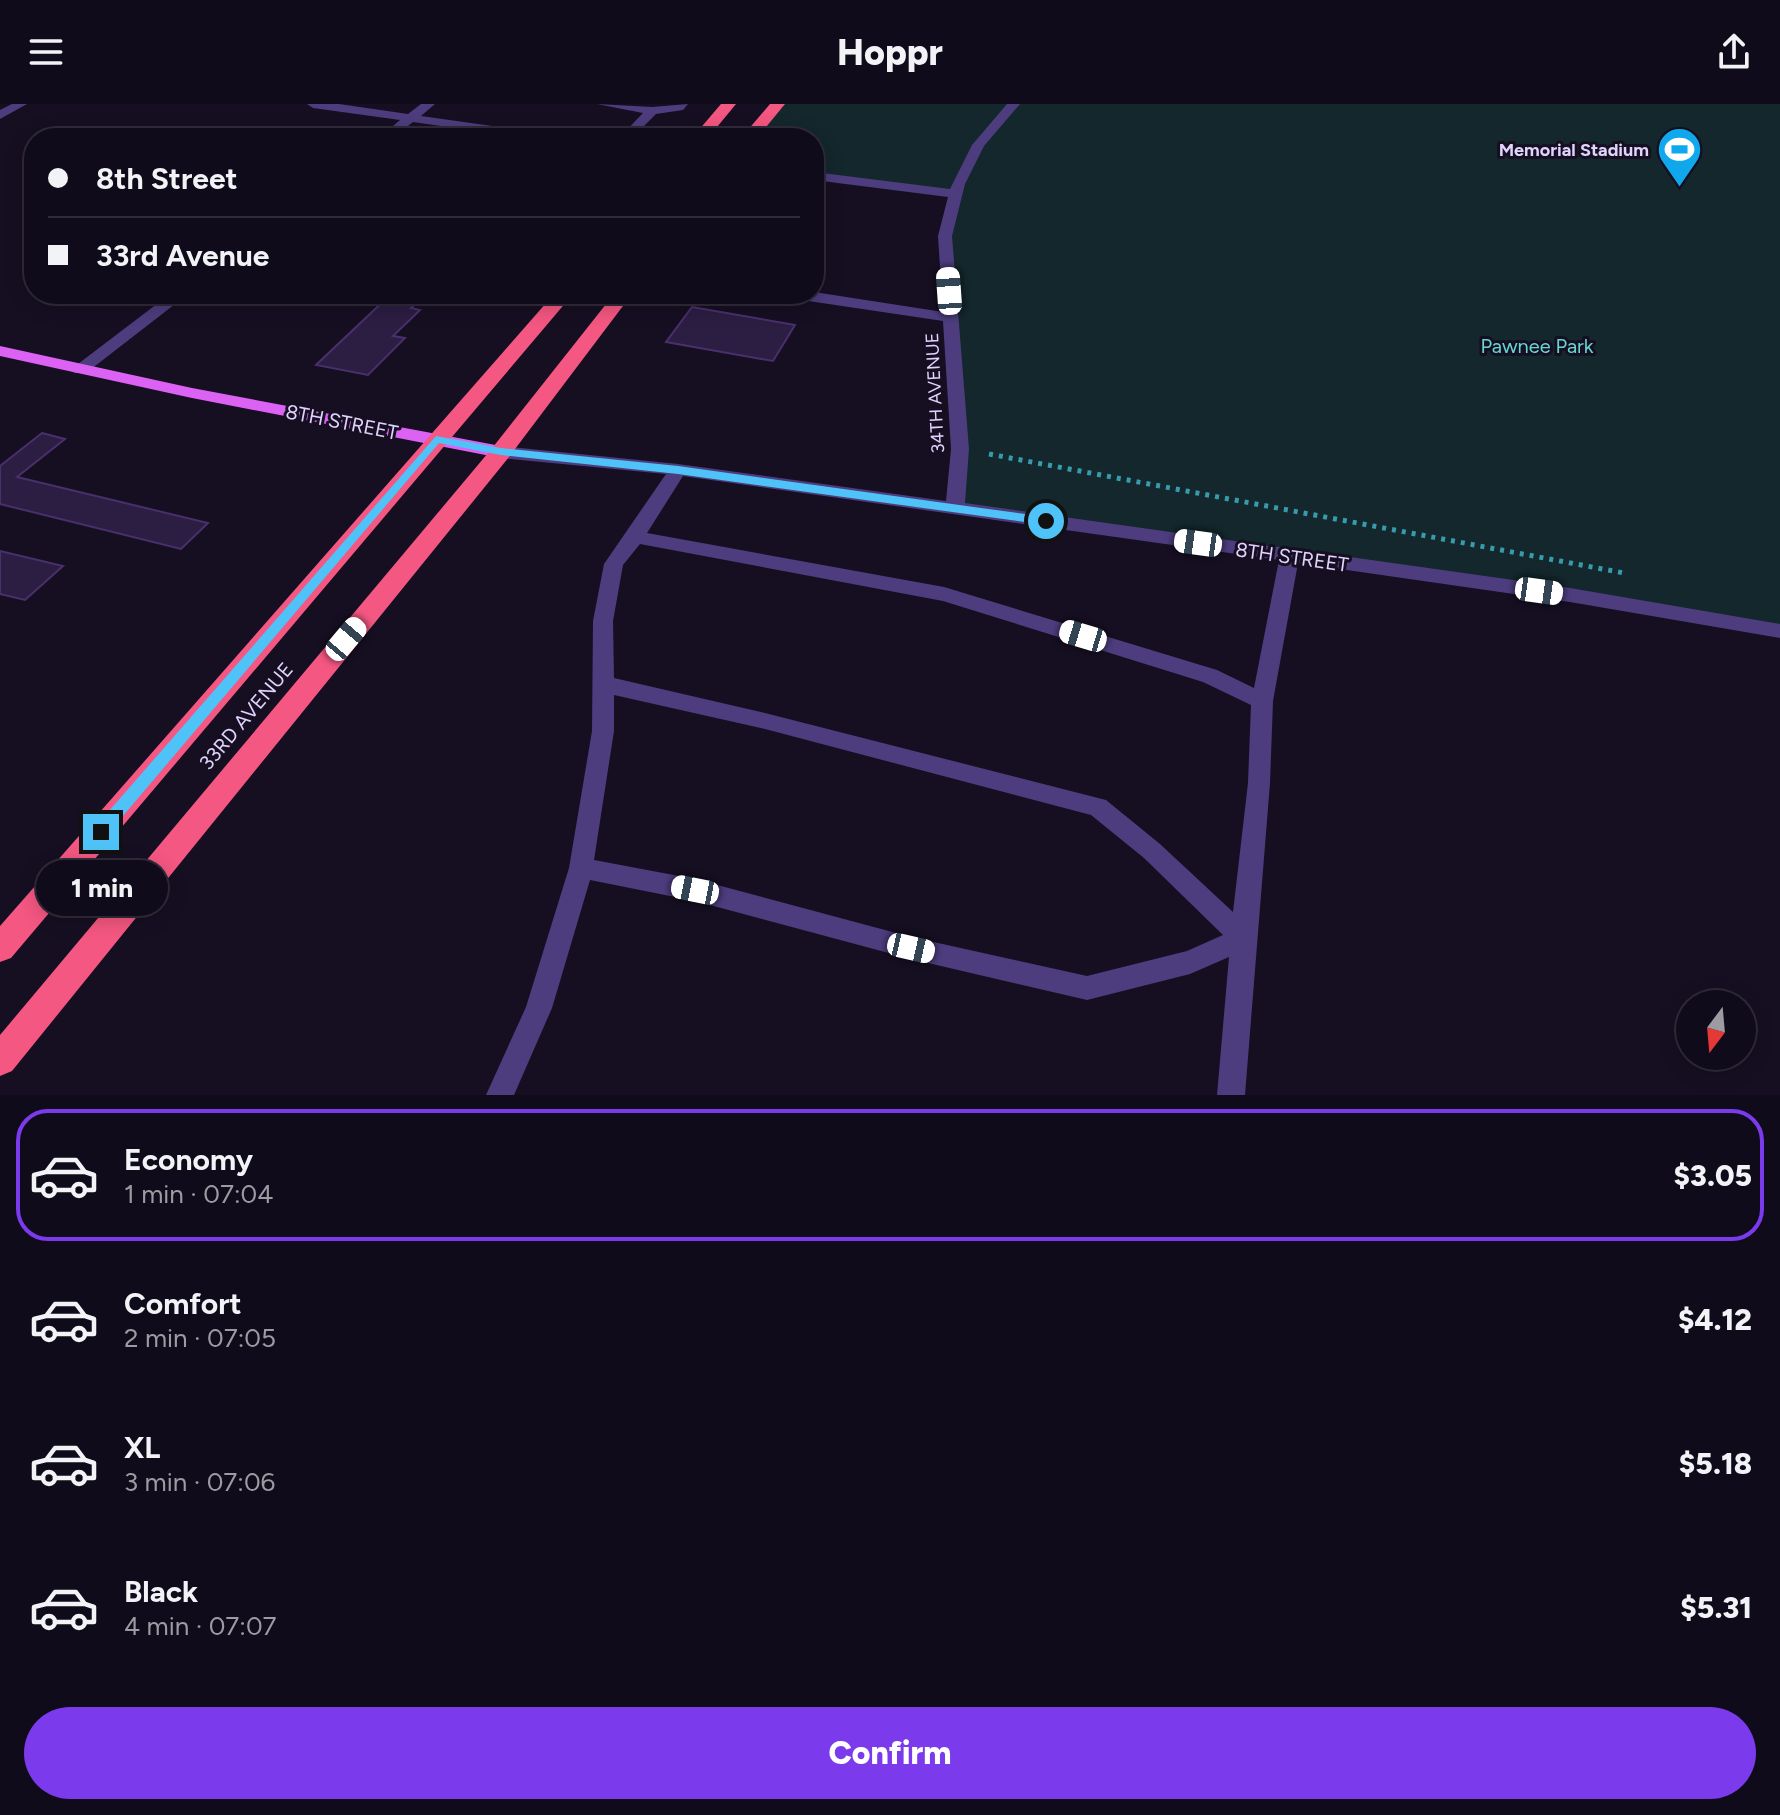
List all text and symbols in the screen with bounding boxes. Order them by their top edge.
icon: menu [24,30,68,74]
icon: share [1712,30,1756,74]
text: Hoppr [837,31,943,74]
sports icon: Memorial Stadium [1656,126,1704,189]
place label: Memorial Stadium [1499,139,1649,161]
text: 8th Street [96,160,238,197]
text: 33rd Avenue [96,237,269,274]
car [935,266,963,316]
street label: 34TH AVENUE [921,332,949,454]
park label: Pawnee Park [1480,334,1594,358]
street label: 8TH STREET [284,399,400,445]
route start [1028,503,1064,539]
car [1173,528,1223,558]
street label: 8TH STREET [1234,537,1350,577]
car [1514,576,1564,606]
car [321,613,371,665]
car [1057,618,1109,654]
street label: 33RD AVENUE [194,657,298,775]
route end [83,814,119,850]
callout: 1 min [35,860,167,916]
text: 1 min [71,872,133,904]
car [669,874,721,906]
car [885,931,937,965]
north arrow [1676,990,1756,1070]
map controls [1676,990,1756,1070]
icon: car [28,1139,100,1211]
text: Economy [124,1141,253,1178]
text: $3.05 [1674,1157,1752,1194]
text: 1 min · 07:04 [124,1178,273,1210]
icon: car [28,1283,100,1355]
text: Comfort [124,1285,242,1322]
text: $4.12 [1678,1301,1752,1338]
text: 2 min · 07:05 [124,1322,276,1354]
icon: car [28,1427,100,1499]
text: XL [124,1429,160,1466]
text: $5.18 [1679,1445,1752,1482]
text: 3 min · 07:06 [124,1466,275,1498]
icon: car [28,1571,100,1643]
text: Black [124,1573,198,1610]
text: $5.31 [1680,1589,1752,1626]
text: 4 min · 07:07 [124,1610,277,1642]
button: Confirm [24,1707,1756,1799]

